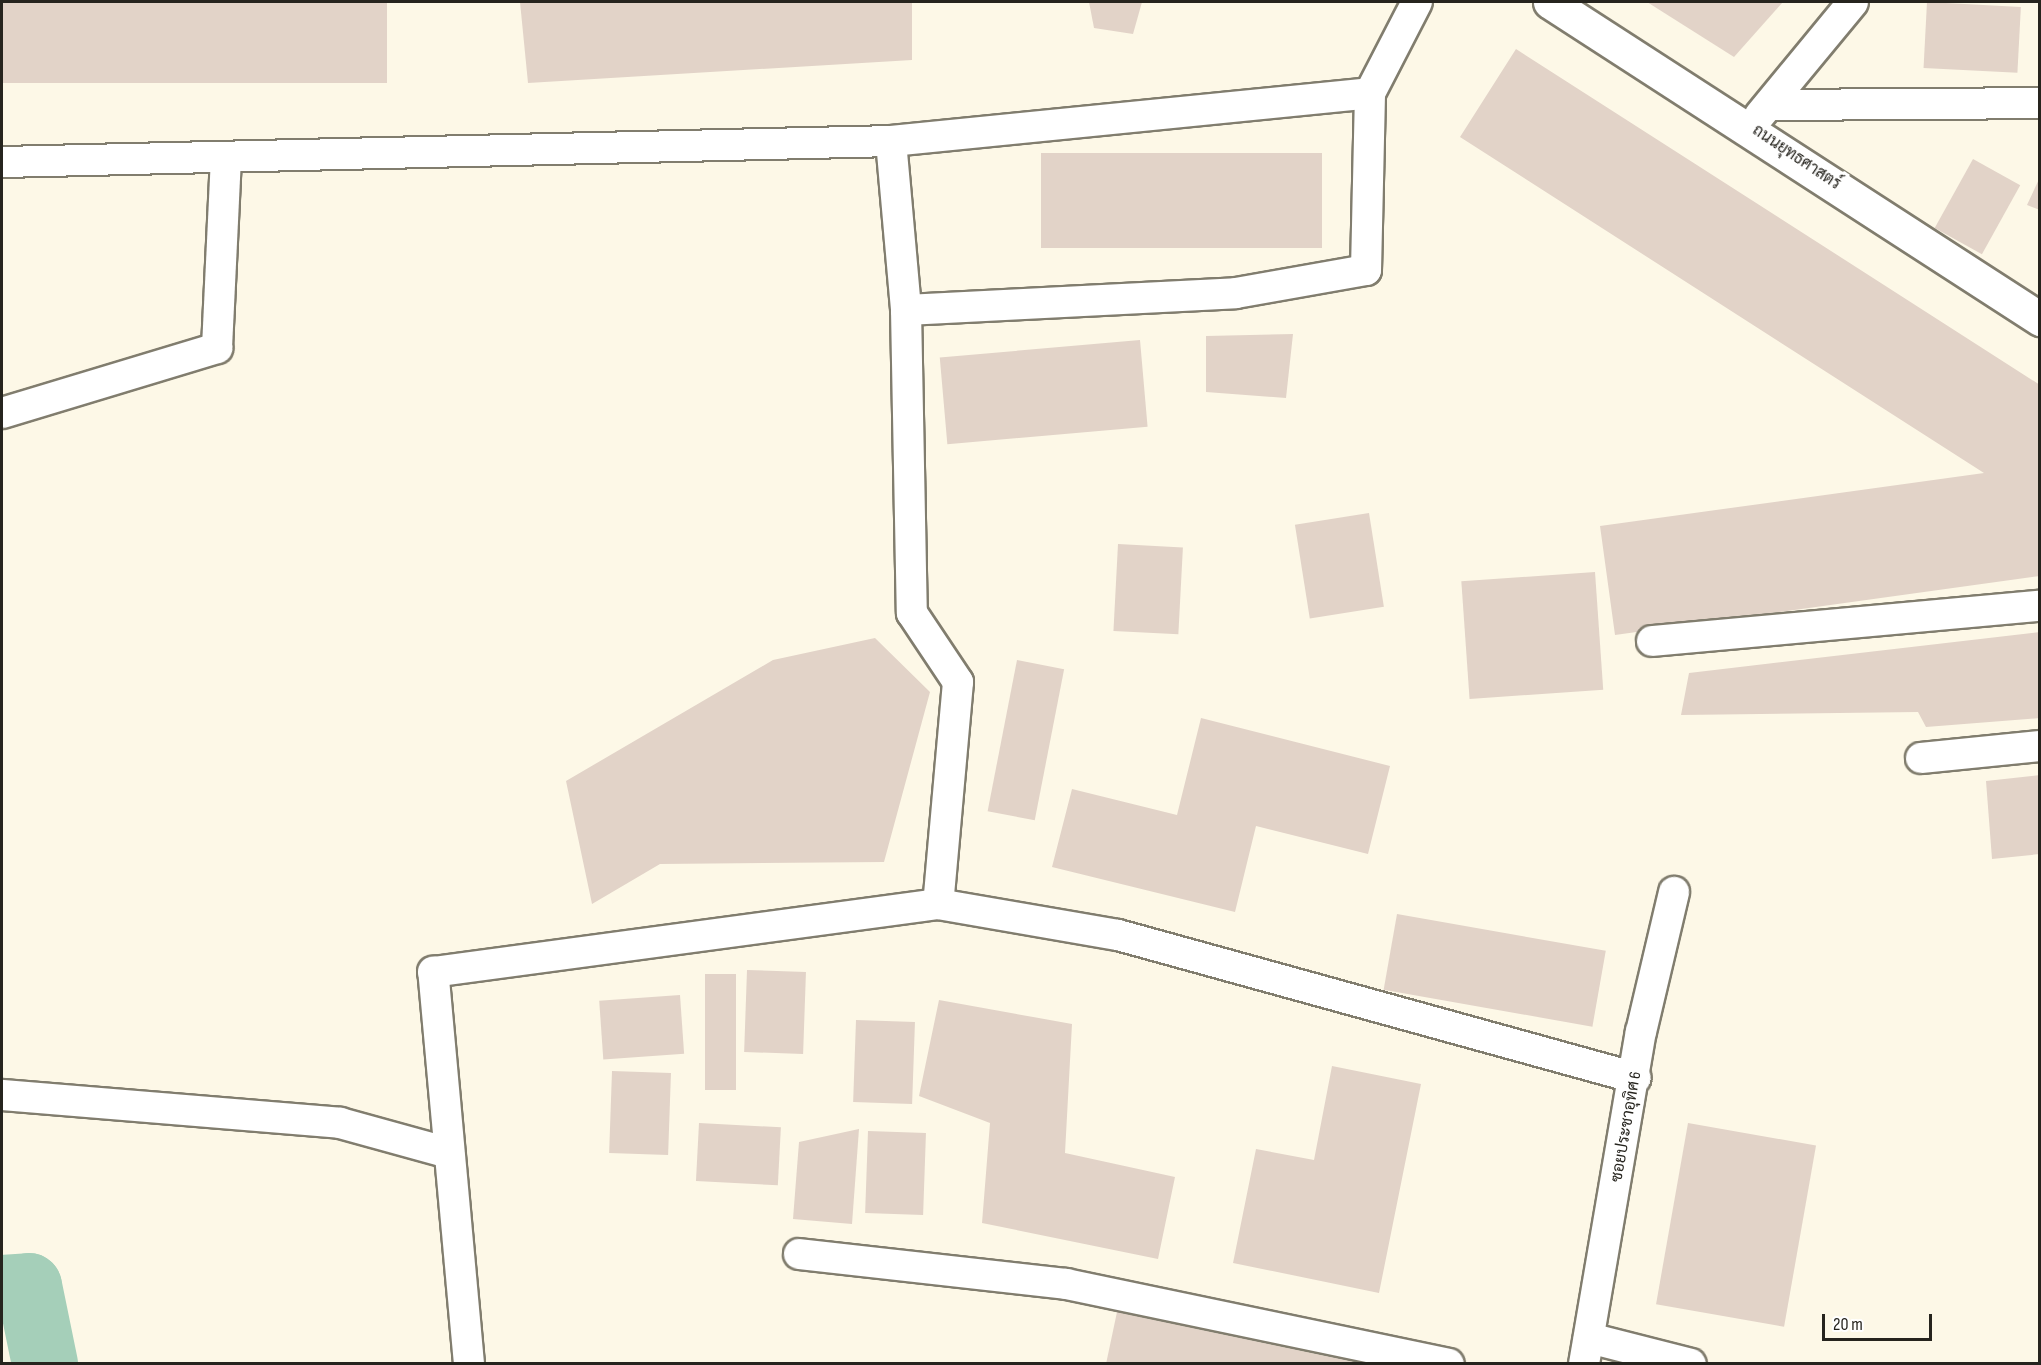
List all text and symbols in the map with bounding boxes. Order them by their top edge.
street label: ถนนยุทธศาสตร์ [1748,121,1844,195]
street label: ซอยประชาอุทิศ 6 [1608,1070,1646,1184]
scale bar [1825,1302,1934,1340]
text: 20 m [1833,1314,1863,1335]

